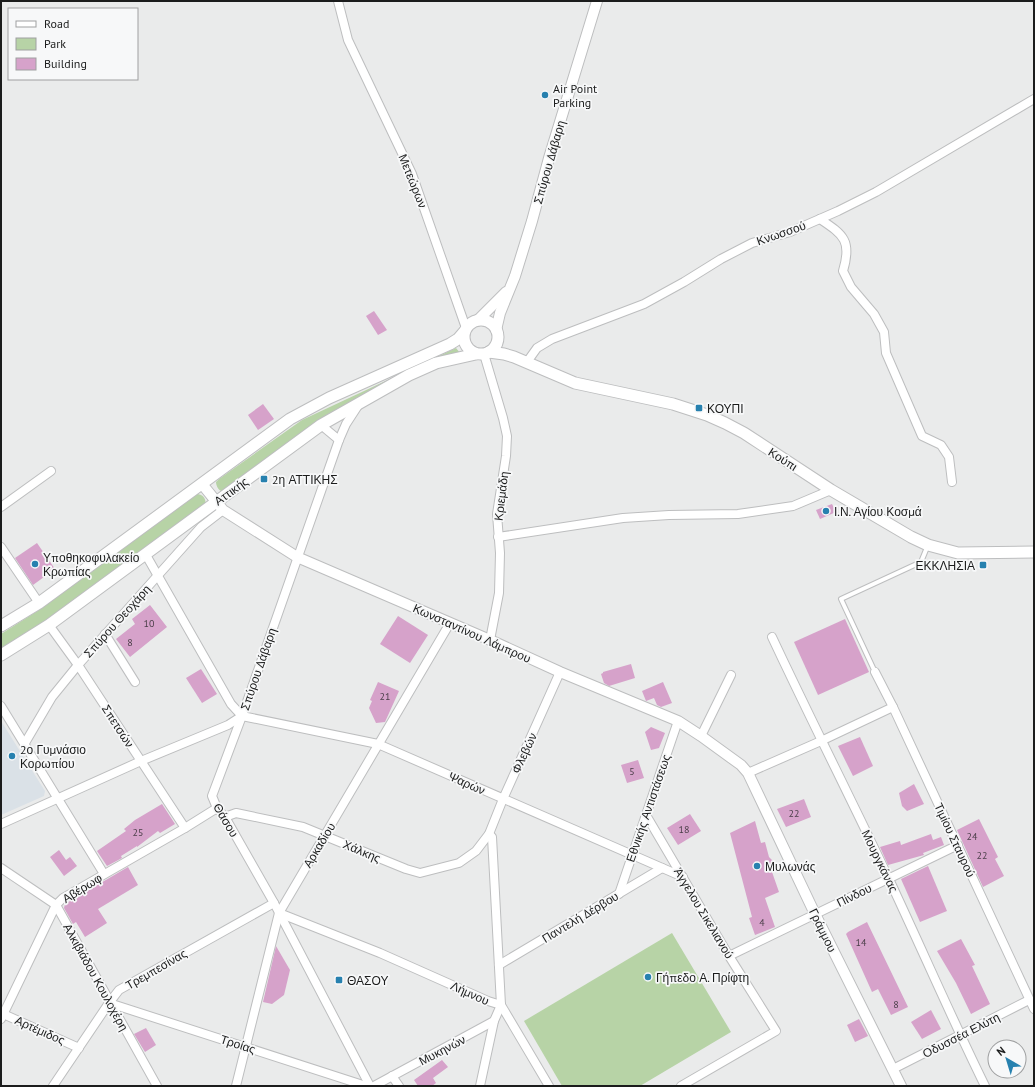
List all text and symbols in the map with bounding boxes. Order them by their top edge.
legend [8,8,138,80]
text: Road [44,16,69,31]
text: Park [44,36,66,51]
text: Building [44,56,87,71]
place label: Air Point Parking [553,81,597,110]
marker: Air Point Parking [540,90,550,100]
street label: Σπύρου Δάβαρη [530,118,568,206]
street label: Μετεώρων [395,152,431,210]
street label: Κνωσσού [754,218,808,248]
place label: ΚΟΥΠΙ [707,401,744,416]
marker: ΚΟΥΠΙ [694,403,704,413]
street label: Κούπι [766,444,801,474]
street label: Κριεμάδη [491,470,511,522]
place label: 2η ΑΤΤΙΚΗΣ [272,472,338,487]
street label: Αττικής [211,473,251,508]
marker: 2η ΑΤΤΙΚΗΣ [259,474,269,484]
place label: Ι.Ν. Αγίου Κοσμά [834,504,922,519]
marker: Ι.Ν. Αγίου Κοσμά [821,506,831,516]
place label: Υποθηκοφυλακείο Κρωπίας [43,550,140,579]
place label: ΕΚΚΛΗΣΙΑ [916,558,975,573]
marker: Υποθηκοφυλακείο Κρωπίας [30,559,40,569]
marker: ΕΚΚΛΗΣΙΑ [978,560,988,570]
street label: Σπύρου Θεοχάρη [80,582,154,660]
street label: Κωνσταντίνου Λάμπρου [411,600,533,666]
house number: 10 [144,617,155,630]
street label: Σπύρου Δάβαρη [237,626,279,712]
house number: 8 [127,636,133,649]
house number: 21 [380,690,390,703]
street label: Σπετσών [99,702,137,750]
street label: Φλεβών [508,730,540,776]
place label: 2ο Γυμνάσιο Κορωπίου [20,742,86,771]
marker: 2ο Γυμνάσιο Κορωπίου [7,751,17,761]
street label: Εθνικής Αντιστάσεως [623,752,674,864]
house number: 5 [629,765,635,778]
street label: Ψαρών [446,768,488,798]
street label: Θάσου [210,800,242,840]
street label: Τιμίου Σταυρού [931,800,979,880]
house number: 22 [789,807,799,820]
street label: Αρκαδίου [300,820,338,870]
house number: 18 [679,823,689,836]
house number: 25 [133,826,143,839]
street label: Μουργκάνας [858,827,902,895]
house number: 24 [967,830,978,843]
street label: Χάλκης [341,836,383,866]
house number: 22 [977,849,987,862]
place label: Μυλωνάς [765,859,816,874]
marker: Μυλωνάς [752,861,762,871]
street label: Άγγελου Σικελιανού [671,865,737,961]
street label: Αβέρωφ [59,870,105,906]
street label: Πίνδου [834,880,874,910]
street label: Παντελή Δέρβου [539,888,621,946]
street label: Γράμμου [806,906,840,954]
house number: 4 [759,916,765,929]
street label: Αλκιβιάδου Κουλοχέρη [60,921,132,1033]
house number: 14 [856,936,867,949]
street label: Τρεμπεσίνας [123,945,189,993]
place label: Γήπεδο Α. Πρίφτη [656,970,749,985]
marker: Γήπεδο Α. Πρίφτη [643,972,653,982]
place label: ΘΑΣΟΥ [347,973,389,988]
marker: ΘΑΣΟΥ [334,975,344,985]
street label: Λήμνου [448,978,492,1008]
house number: 8 [893,998,899,1011]
street label: Οδυσσέα Ελύτη [920,1009,1002,1061]
street label: Αρτέμιδος [13,1012,68,1048]
street label: Τροίας [218,1031,258,1057]
street label: Μυκηνών [416,1031,468,1069]
north arrow [987,1039,1027,1079]
text: N [994,1043,1008,1059]

